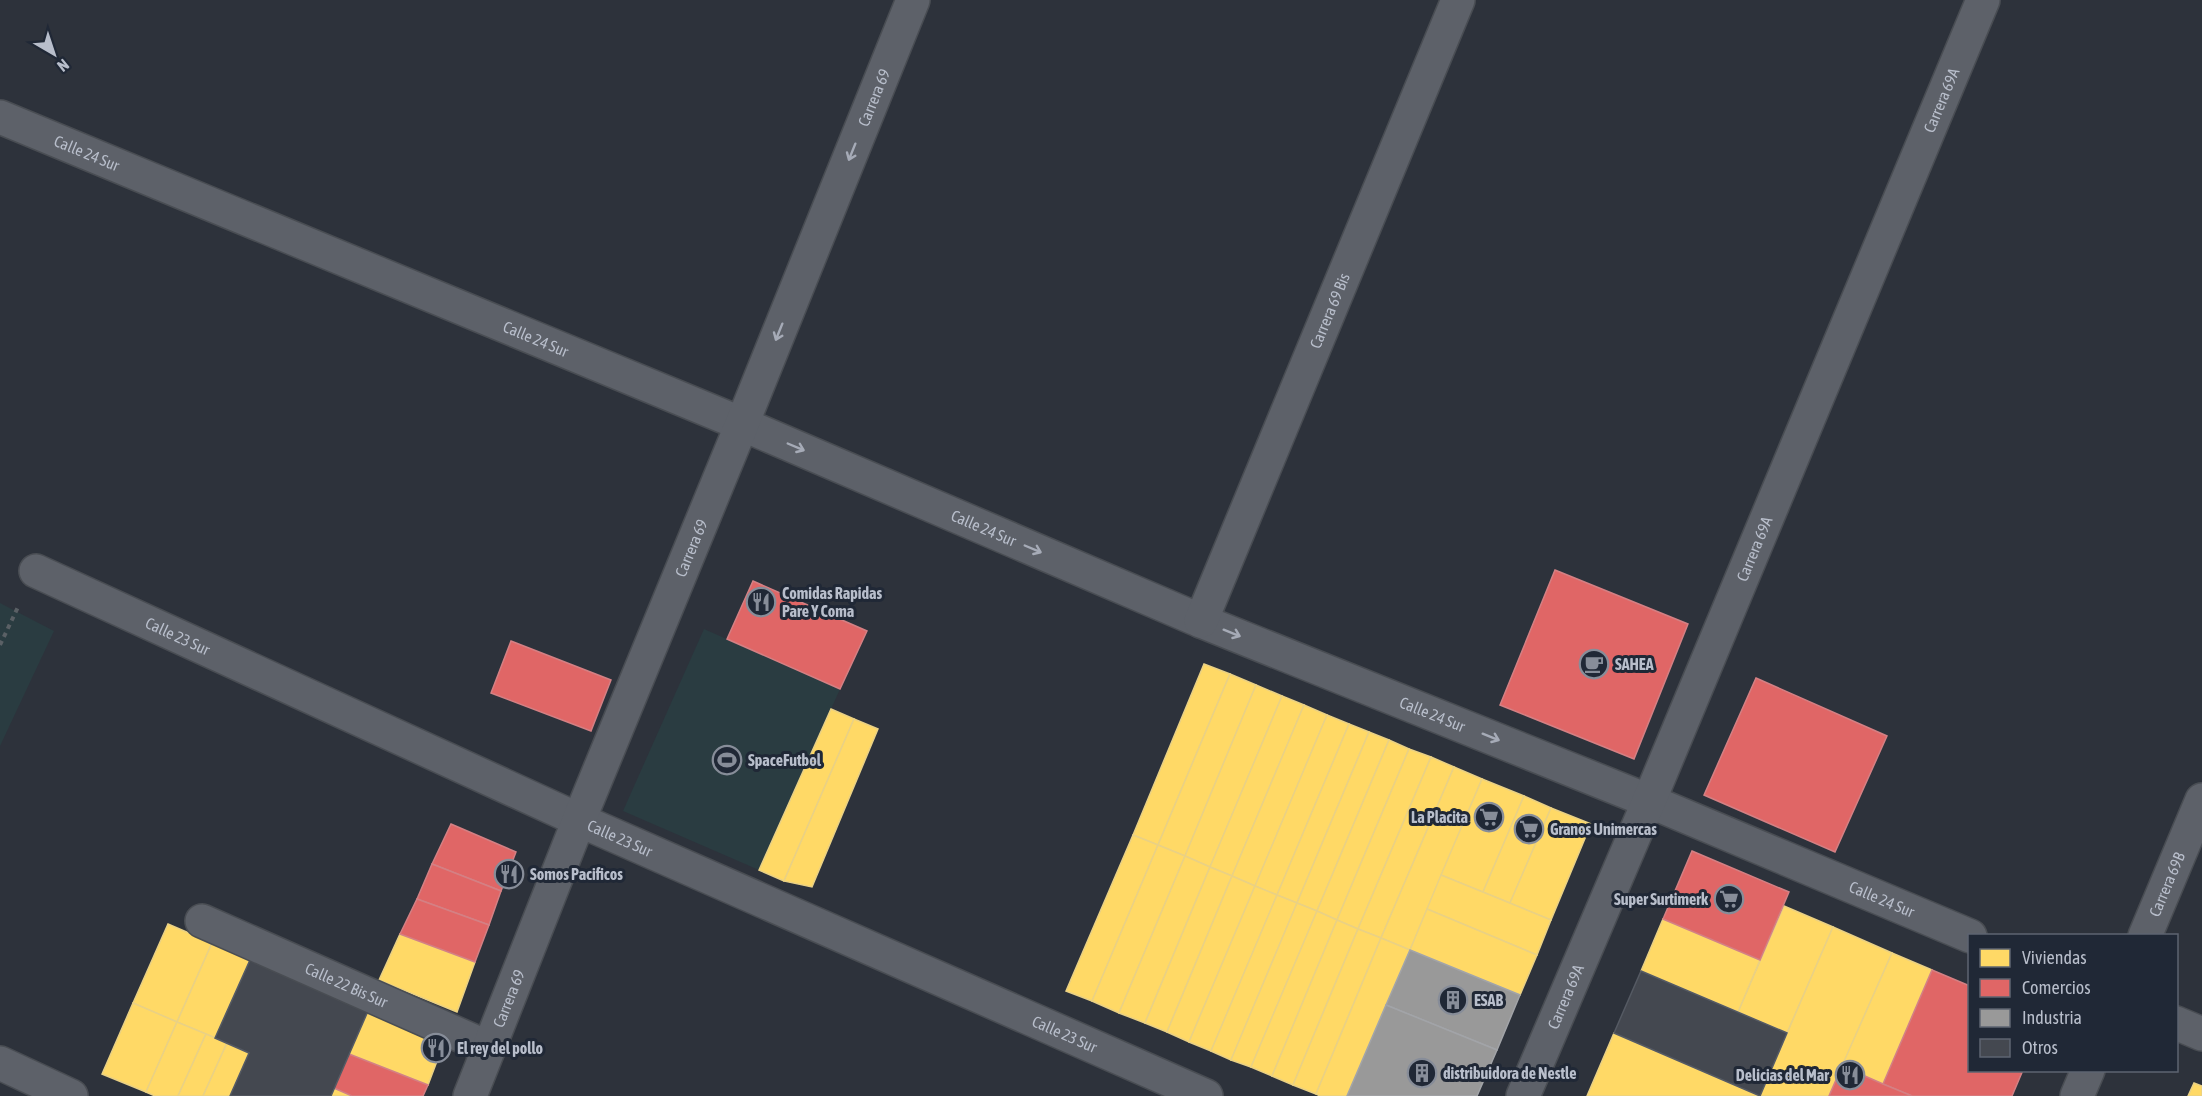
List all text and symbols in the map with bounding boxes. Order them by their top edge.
north arrow [24,24,84,84]
text: N [54,56,73,76]
street label: Carrera 69A [1920,65,1963,135]
street label: Carrera 69 [854,66,893,129]
street label: Calle 24 Sur [52,131,122,175]
one-way arrow [846,142,857,160]
street label: Carrera 69 Bis [1306,270,1353,351]
street label: Calle 24 Sur [501,317,571,360]
one-way arrow [773,323,784,341]
one-way arrow [786,442,804,453]
street label: Calle 24 Sur [948,506,1019,550]
street label: Carrera 69A [1733,514,1776,584]
street label: Carrera 69 [671,516,711,579]
one-way arrow [1023,544,1042,555]
place label: Comidas Rapidas Pare Y Coma [782,584,883,620]
restaurant icon: Comidas Rapidas Pare Y Coma [745,586,777,618]
street label: Calle 23 Sur [143,613,213,659]
one-way arrow [1222,628,1241,639]
cafe icon: SAHEA [1578,648,1610,680]
place label: SAHEA [1615,655,1654,673]
street label: Calle 24 Sur [1397,693,1468,735]
one-way arrow [1481,732,1499,743]
sports icon: SpaceFutbol [711,744,743,776]
place label: SpaceFutbol [748,751,822,769]
supermarket icon: La Placita [1473,801,1505,833]
place label: La Placita [1411,808,1468,826]
supermarket icon: Granos Unimercas [1513,813,1545,845]
street label: Calle 23 Sur [585,816,655,860]
place label: Granos Unimercas [1550,820,1657,838]
street label: Carrera 69B [2145,849,2188,919]
restaurant icon: Somos Pacificos [493,858,525,890]
place label: Somos Pacificos [530,865,623,883]
street label: Calle 24 Sur [1847,877,1917,921]
supermarket icon: Super Surtimerk [1713,883,1745,915]
place label: Super Surtimerk [1614,890,1709,908]
legend [1968,934,2178,1072]
text: Viviendas [2022,947,2087,968]
street label: Calle 22 Bis Sur [303,959,391,1011]
street label: Carrera 69A [1544,962,1587,1032]
street label: Carrera 69 [489,967,528,1030]
text: Comercios [2022,977,2091,998]
building icon: ESAB [1437,984,1469,1016]
place label: ESAB [1474,991,1503,1009]
text: Industria [2022,1007,2082,1028]
street label: Calle 23 Sur [1029,1012,1100,1056]
restaurant icon: El rey del pollo [420,1032,452,1064]
text: Otros [2022,1037,2058,1058]
place label: El rey del pollo [457,1039,544,1057]
building icon: distribuidora de Nestle [1406,1057,1438,1089]
restaurant icon: Delicias del Mar [1834,1059,1866,1091]
place label: distribuidora de Nestle [1443,1064,1576,1082]
place label: Delicias del Mar [1736,1066,1829,1084]

